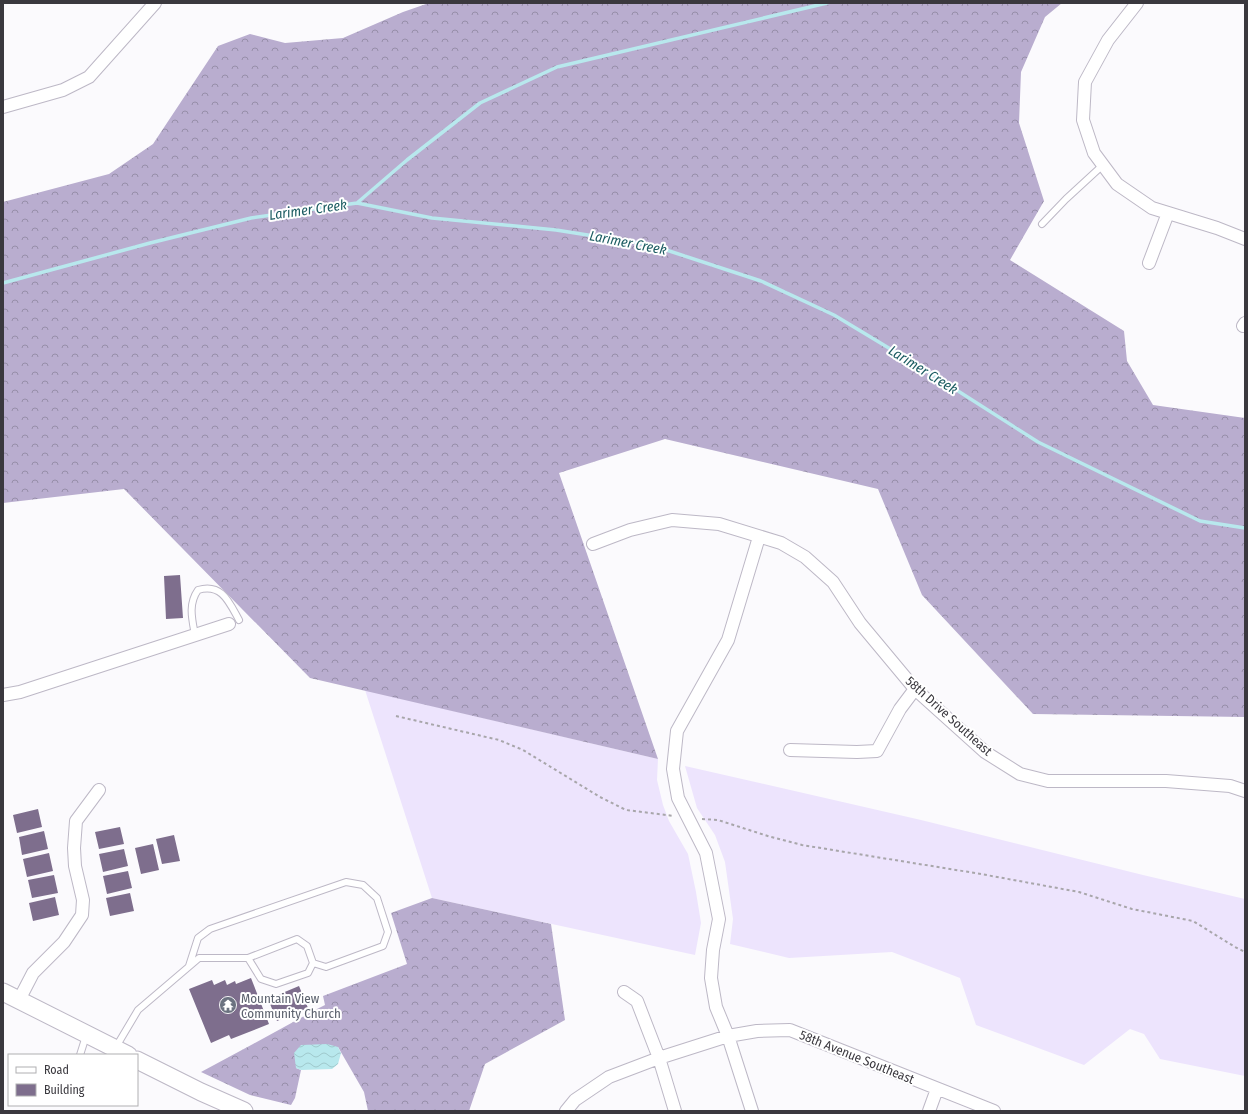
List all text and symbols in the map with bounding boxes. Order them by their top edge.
water label: Larimer Creek [268,196,348,224]
water label: Larimer Creek [588,227,668,259]
water label: Larimer Creek [885,342,961,398]
street label: 58th Drive Southeast [903,673,996,759]
place label: Mountain View Community Church [241,991,341,1021]
temple icon: Mountain View Community Church [218,995,238,1015]
street label: 58th Avenue Southeast [797,1027,917,1087]
legend [8,1054,138,1106]
text: Road [44,1063,69,1077]
text: Building [44,1083,85,1097]

